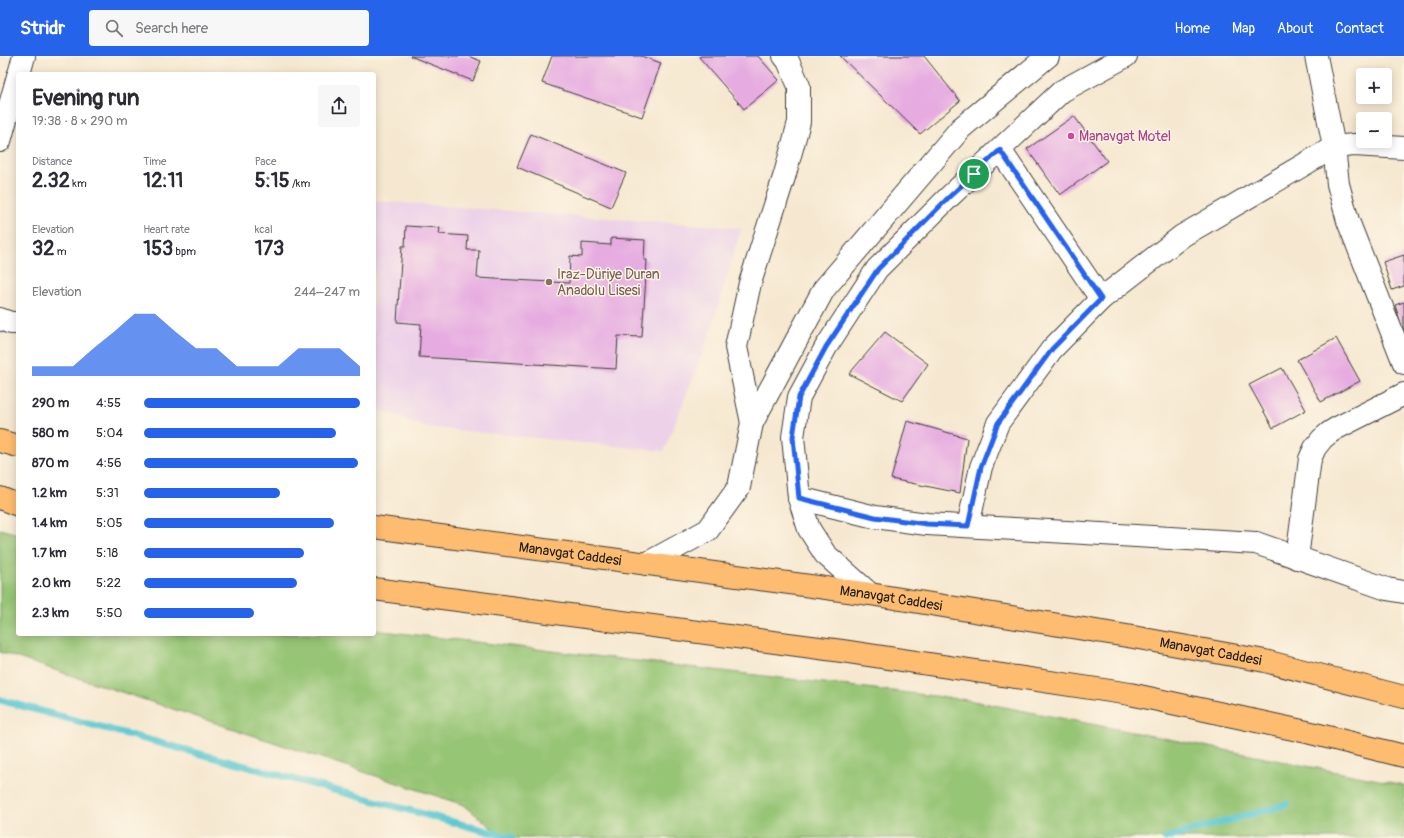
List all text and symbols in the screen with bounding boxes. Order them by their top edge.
search box [89,10,369,46]
text: Stridr [20,16,65,40]
icon: search [103,17,125,39]
text: Search here [135,19,208,38]
text: Home [1175,20,1210,37]
text: Map [1232,20,1255,37]
text: About [1277,20,1313,37]
text: Contact [1335,20,1384,37]
map controls [1356,68,1392,148]
button: + [1356,68,1392,104]
text: Evening run [32,84,140,112]
button: share [318,85,360,127]
button: − [1356,112,1392,148]
text: 19:38 · 8 × 290 m [32,113,127,129]
place label: Manavgat Motel [1079,128,1171,145]
marker: Manavgat Motel [1066,131,1076,141]
text: Distance [32,155,72,168]
text: Time [143,155,166,168]
text: Pace [255,155,276,168]
pin [957,157,991,191]
icon: arrive [963,163,985,185]
text: 2.32 [32,168,70,193]
text: 12:11 [143,168,183,193]
text: 5:15 [255,168,290,193]
text: km [70,177,87,190]
text: /km [290,177,310,190]
text: Elevation [32,223,74,236]
text: Heart rate [143,223,190,236]
text: kcal [255,223,273,236]
text: 32 [32,236,54,261]
text: 153 [143,236,173,261]
text: 173 [255,236,284,261]
text: m [54,245,67,258]
text: bpm [173,245,196,258]
place label: Iraz-Düriye Duran Anadolu Lisesi [557,266,660,299]
marker: Iraz-Düriye Duran Anadolu Lisesi [544,277,554,287]
text: Elevation [32,284,82,300]
text: 244–247 m [294,284,360,300]
text: 290 m [32,395,69,411]
text: 4:55 [96,395,121,411]
text: 580 m [32,425,69,441]
text: 5:04 [96,425,123,441]
text: 870 m [32,455,69,471]
text: 4:56 [96,455,122,471]
text: 1.2 km [32,485,67,501]
text: 5:31 [96,485,119,501]
text: 1.4 km [32,515,67,531]
text: 5:05 [96,515,122,531]
street label: Manavgat Caddesi [518,539,623,569]
text: 1.7 km [32,545,67,561]
text: 5:18 [96,545,118,561]
text: 2.0 km [32,575,71,591]
text: 5:22 [96,575,121,591]
street label: Manavgat Caddesi [839,582,944,615]
text: 2.3 km [32,605,69,621]
text: 5:50 [96,605,122,621]
street label: Manavgat Caddesi [1158,634,1264,669]

